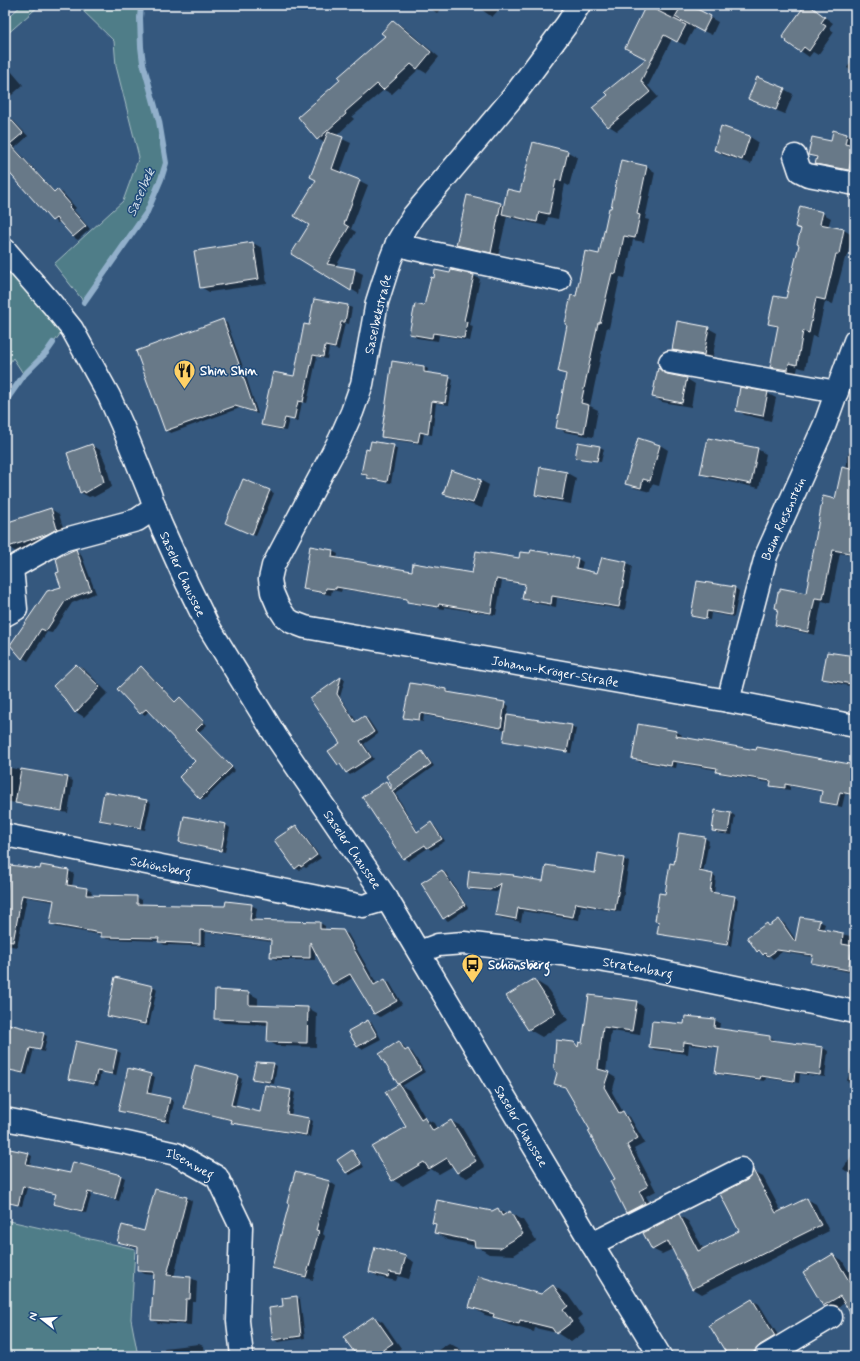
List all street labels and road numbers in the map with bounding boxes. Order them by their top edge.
street label: Saselbekstraße [361,272,396,356]
street label: Beim Riesenstein [758,475,810,563]
street label: Saseler Chaussee [155,529,209,620]
street label: Johann-Kröger-Straße [490,653,620,692]
street label: Saseler Chaussee [319,807,385,893]
street label: Schönsberg [129,853,193,884]
street label: Stratenbarg [601,954,674,986]
street label: Saseler Chaussee [490,1083,551,1170]
street label: Ilsenweg [164,1145,217,1186]

